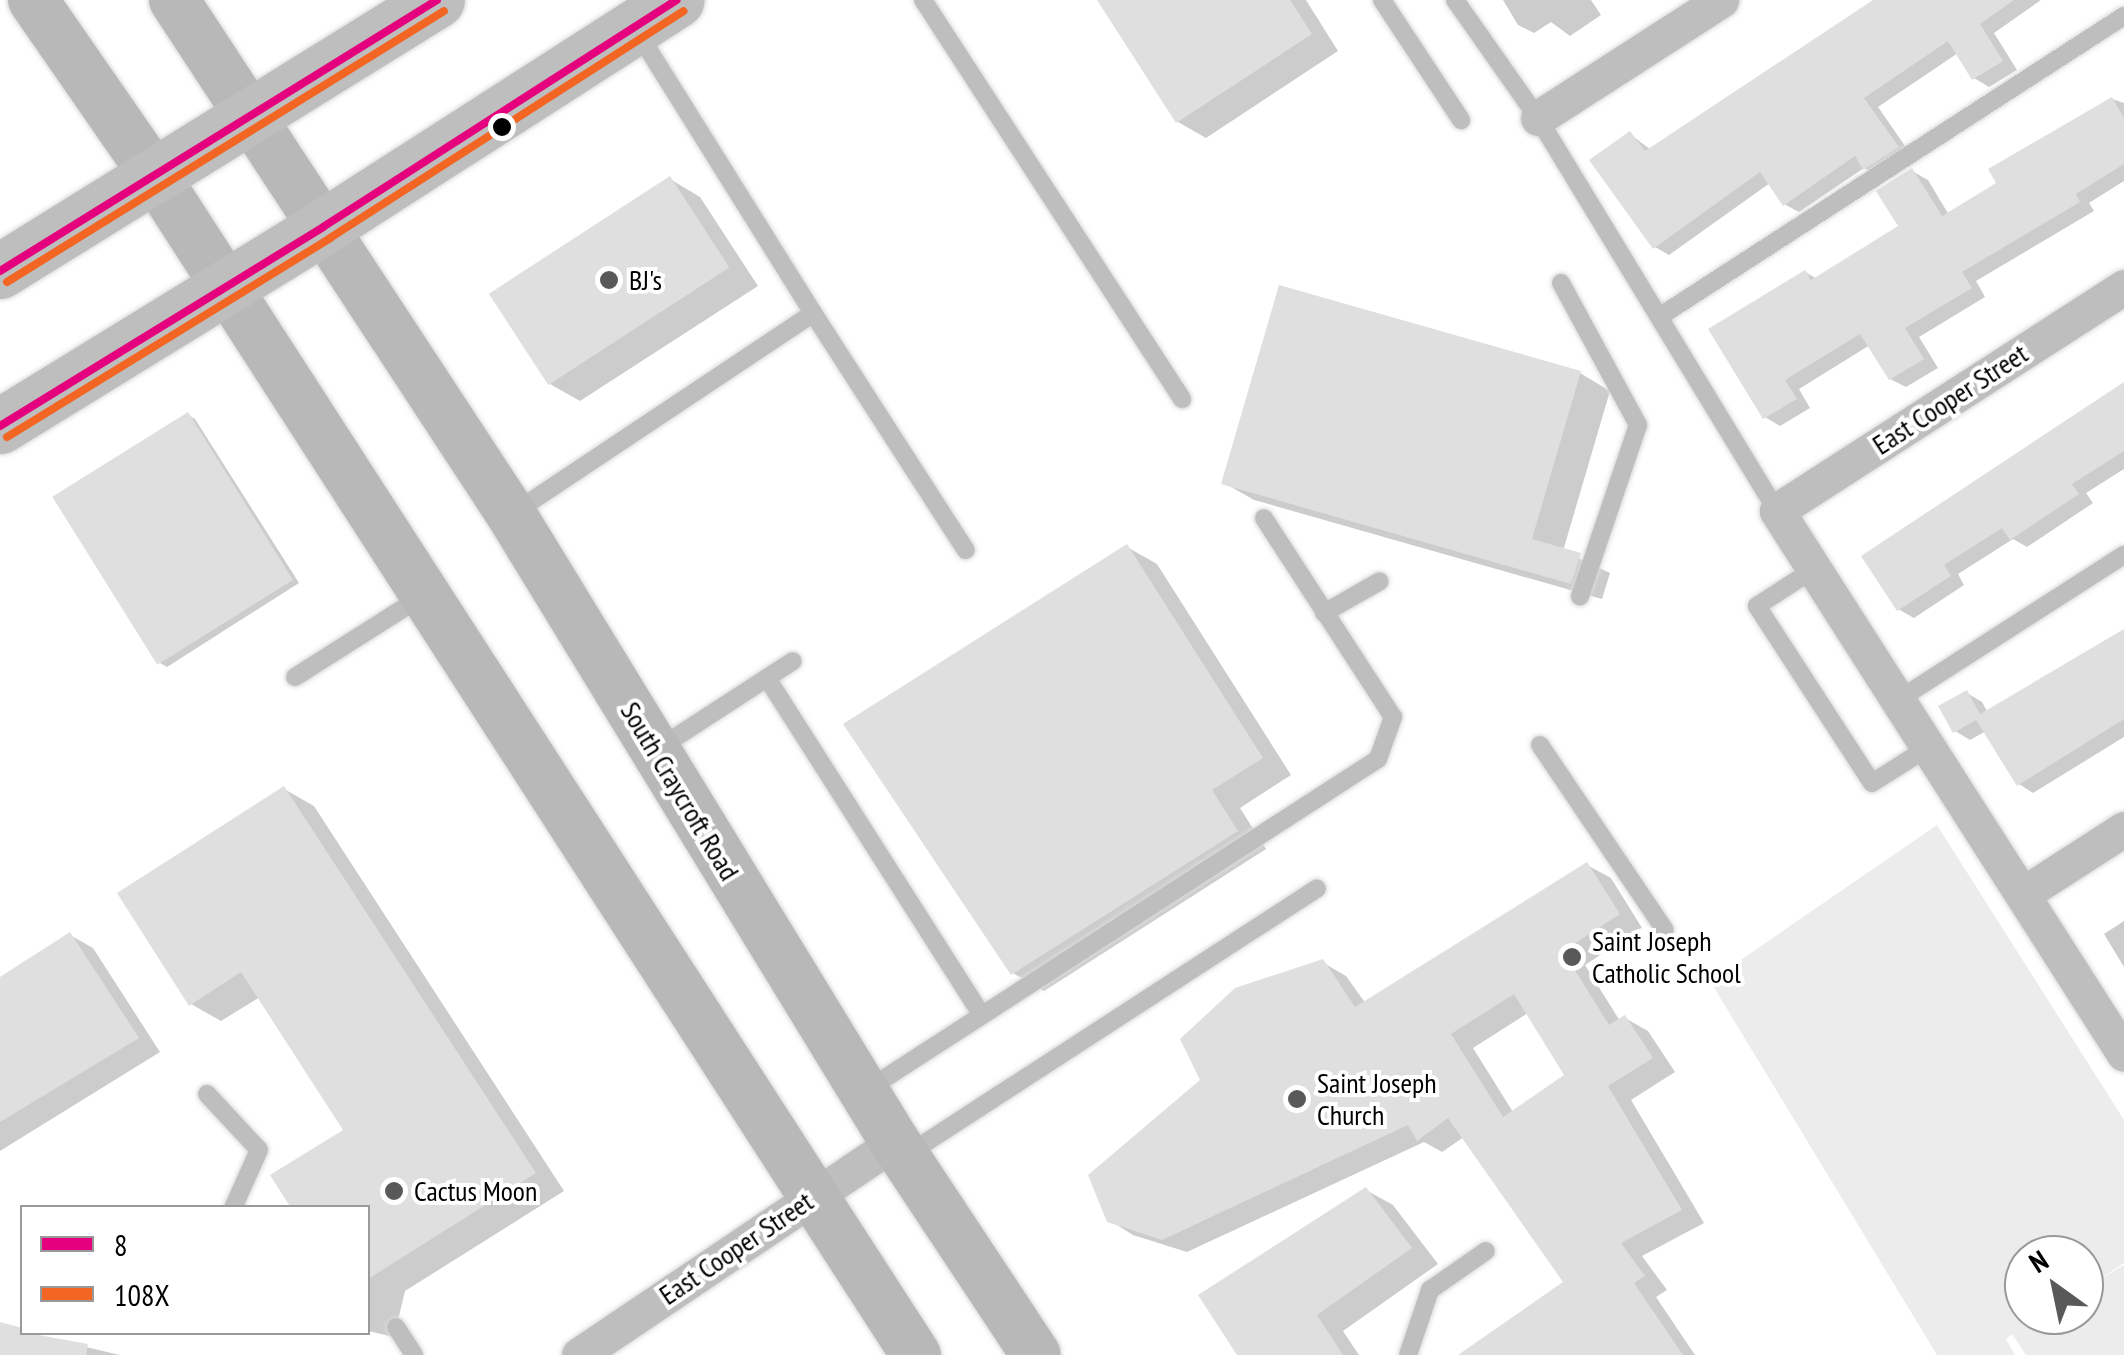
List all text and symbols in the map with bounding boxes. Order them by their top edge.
unlabelled marker [492,117,512,137]
place label: BJ's [629,263,662,297]
marker: BJ's [598,269,620,291]
street label: East Cooper Street [1866,336,2034,462]
street label: South Craycroft Road [614,696,746,886]
place label: Saint Joseph Catholic School [1592,924,1741,990]
marker: Saint Joseph Catholic School [1561,946,1583,968]
place label: Saint Joseph Church [1317,1066,1437,1132]
marker: Saint Joseph Church [1286,1088,1308,1110]
place label: Cactus Moon [414,1174,537,1208]
marker: Cactus Moon [383,1180,405,1202]
street label: East Cooper Street [653,1184,819,1312]
legend [20,1205,370,1335]
text: 8 [114,1225,128,1264]
north arrow [2004,1235,2104,1335]
text: N [2022,1241,2055,1281]
text: 108X [114,1275,170,1314]

